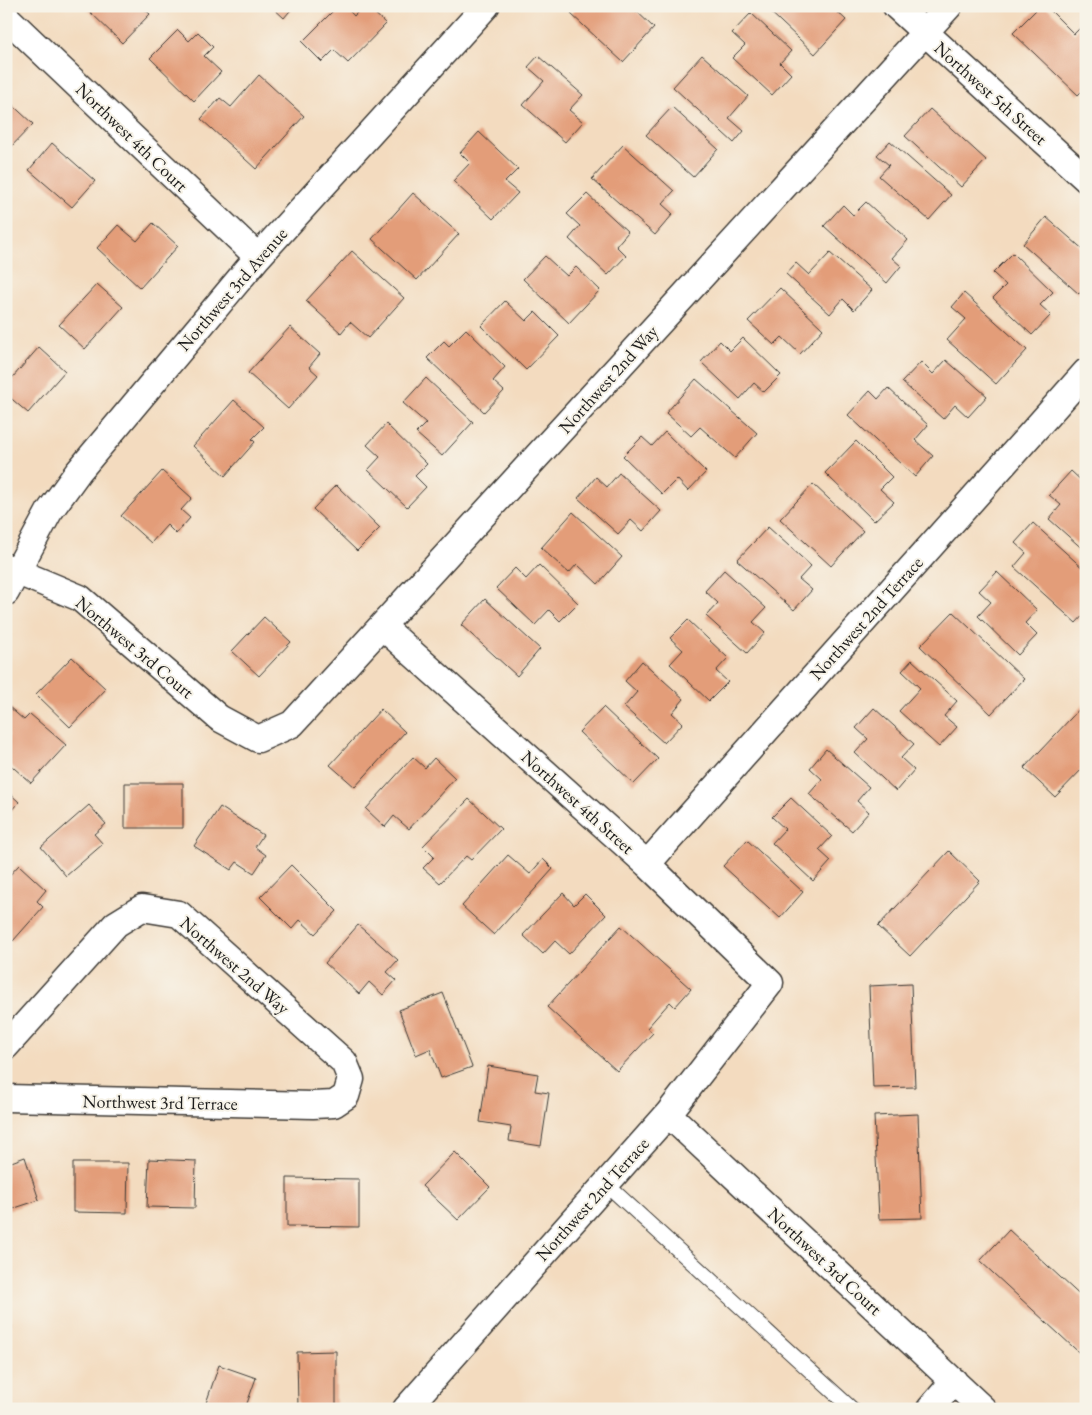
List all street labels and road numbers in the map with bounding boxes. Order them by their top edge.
street label: Northwest 5th Street [930,36,1053,150]
street label: Northwest 4th Court [71,77,193,197]
street label: Northwest 3rd Avenue [172,222,292,356]
street label: Northwest 2nd Way [553,320,663,438]
street label: Northwest 2nd Terrace [804,551,928,685]
street label: Northwest 3rd Court [71,591,199,704]
street label: Northwest 4th Street [517,745,640,859]
street label: Northwest 2nd Way [175,911,295,1019]
street label: Northwest 3rd Terrace [82,1089,238,1115]
street label: Northwest 2nd Terrace [530,1132,654,1266]
street label: Northwest 3rd Court [763,1202,887,1320]

